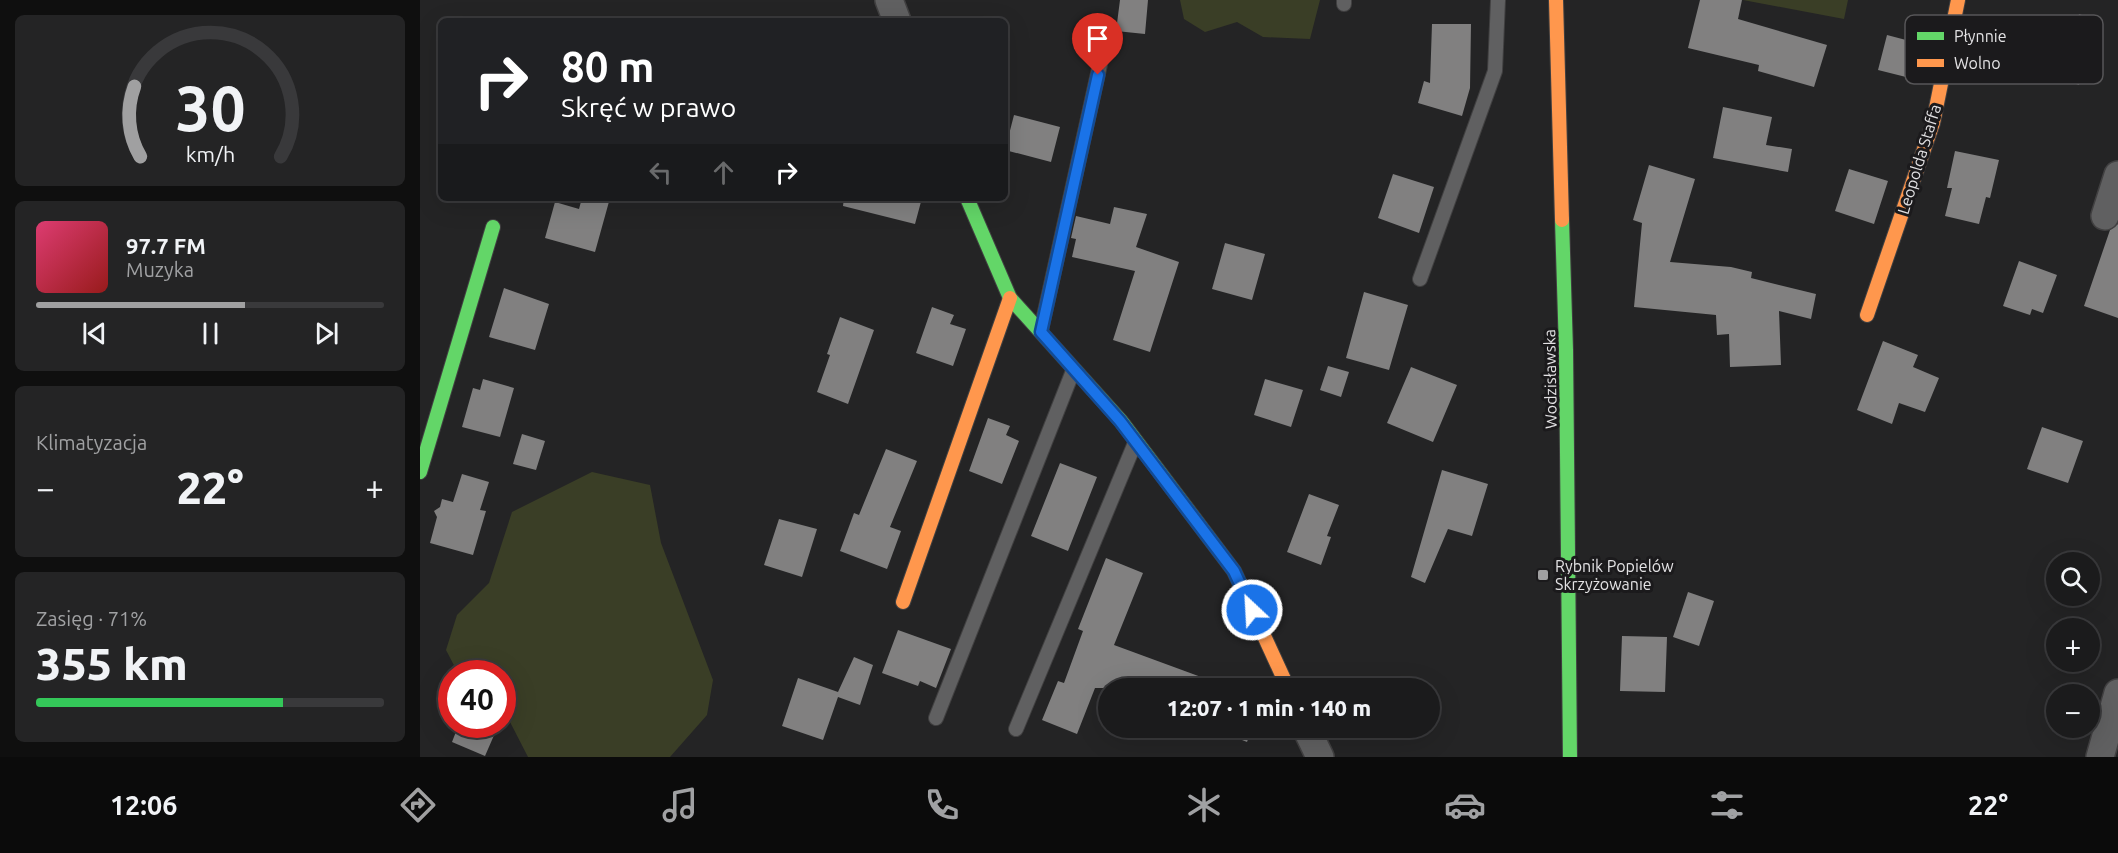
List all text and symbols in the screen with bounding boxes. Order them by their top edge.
pin [1072,13,1123,75]
legend [1905,15,2103,84]
icon: arrive [1081,22,1114,55]
text: Płynnie [1954,27,2007,45]
icon: right [462,42,540,120]
text: 80 m [561,43,655,90]
text: Wolno [1954,54,2001,72]
text: 30 [175,73,245,143]
text: Skręć w prawo [561,92,736,122]
street label: Leopolda Staffa [1894,102,1944,216]
text: km/h [185,143,235,167]
icon: left [644,156,677,189]
icon: ahead [707,156,740,189]
icon: right [770,156,803,189]
text: 97.7 FM [126,233,206,258]
text: Muzyka [126,258,194,281]
icon: previous [78,317,111,350]
icon: pause [194,317,227,350]
icon: next [310,317,343,350]
street label: Wodzisławska [1540,329,1560,429]
text: Klimatyzacja [36,431,147,454]
text: 22° [176,462,244,513]
text: − [36,469,55,506]
text: + [365,469,384,506]
map controls [2046,552,2100,738]
button: search [2046,552,2100,606]
place label: Rybnik Popielów Skrzyżowanie [1555,557,1674,593]
marker: Rybnik Popielów Skrzyżowanie [1536,568,1550,582]
position arrow [1220,578,1284,642]
text: Zasięg · 71% [36,607,147,630]
button: + [2046,618,2100,672]
text: 355 km [36,638,188,689]
speed limit sign: 40 [438,660,516,738]
button: − [2046,684,2100,738]
text: 12:07 · 1 min · 140 m [1167,695,1371,720]
icon: directions [397,784,439,826]
icon: music [659,784,701,826]
icon: phone [921,784,963,826]
icon: climate [1183,784,1225,826]
icon: car [1444,784,1486,826]
icon: filters [1706,784,1748,826]
text: 12:06 [110,790,177,820]
text: 22° [1968,790,2008,820]

